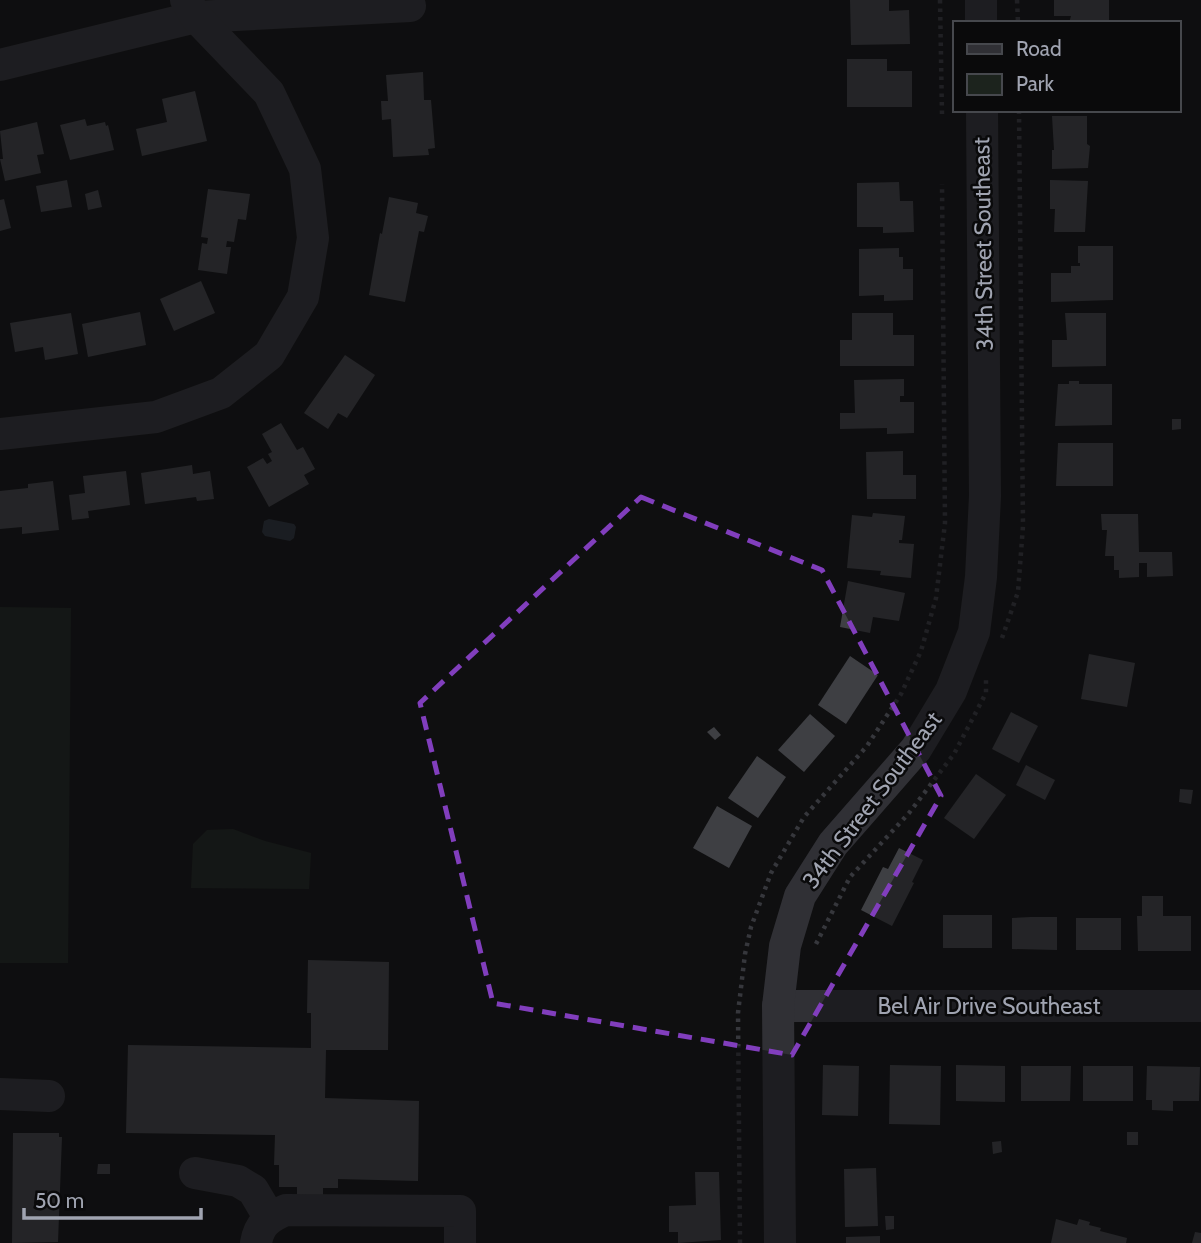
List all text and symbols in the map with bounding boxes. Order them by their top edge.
legend [953,21,1180,112]
text: Road [1016,36,1062,61]
text: Park [1016,71,1054,96]
street label: 34th Street Southeast [967,137,999,351]
street label: 34th Street Southeast [796,706,948,894]
street label: Bel Air Drive Southeast [878,992,1101,1020]
scale bar [24,1176,201,1220]
text: 50 m [35,1188,84,1213]

